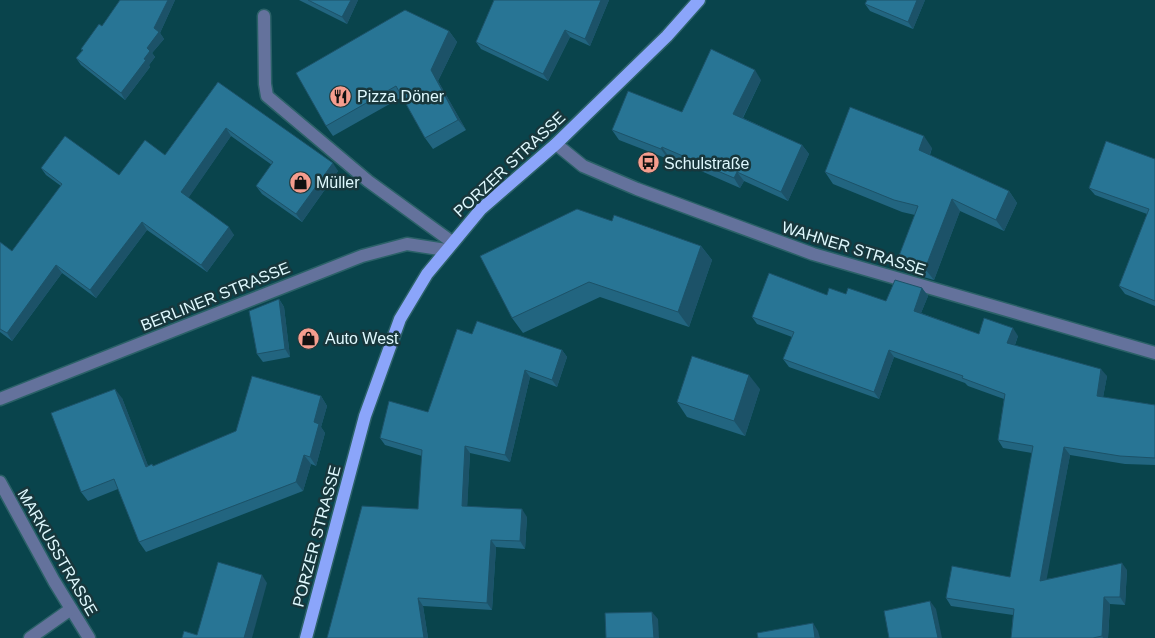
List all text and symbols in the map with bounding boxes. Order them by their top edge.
restaurant icon: Pizza Döner [329,84,353,108]
place label: Pizza Döner [357,88,445,105]
street label: PORZER STRASSE [450,108,568,220]
bus stop icon: Schulstraße [636,151,660,175]
place label: Schulstraße [664,155,749,172]
shop icon: Müller [288,170,312,194]
place label: Müller [316,174,360,191]
street label: WAHNER STRASSE [780,218,928,278]
street label: BERLINER STRASSE [138,259,292,334]
shop icon: Auto West [297,326,321,350]
place label: Auto West [325,330,399,347]
street label: PORZER STRASSE [289,464,344,609]
street label: MARKUSSTRASSE [14,486,101,618]

